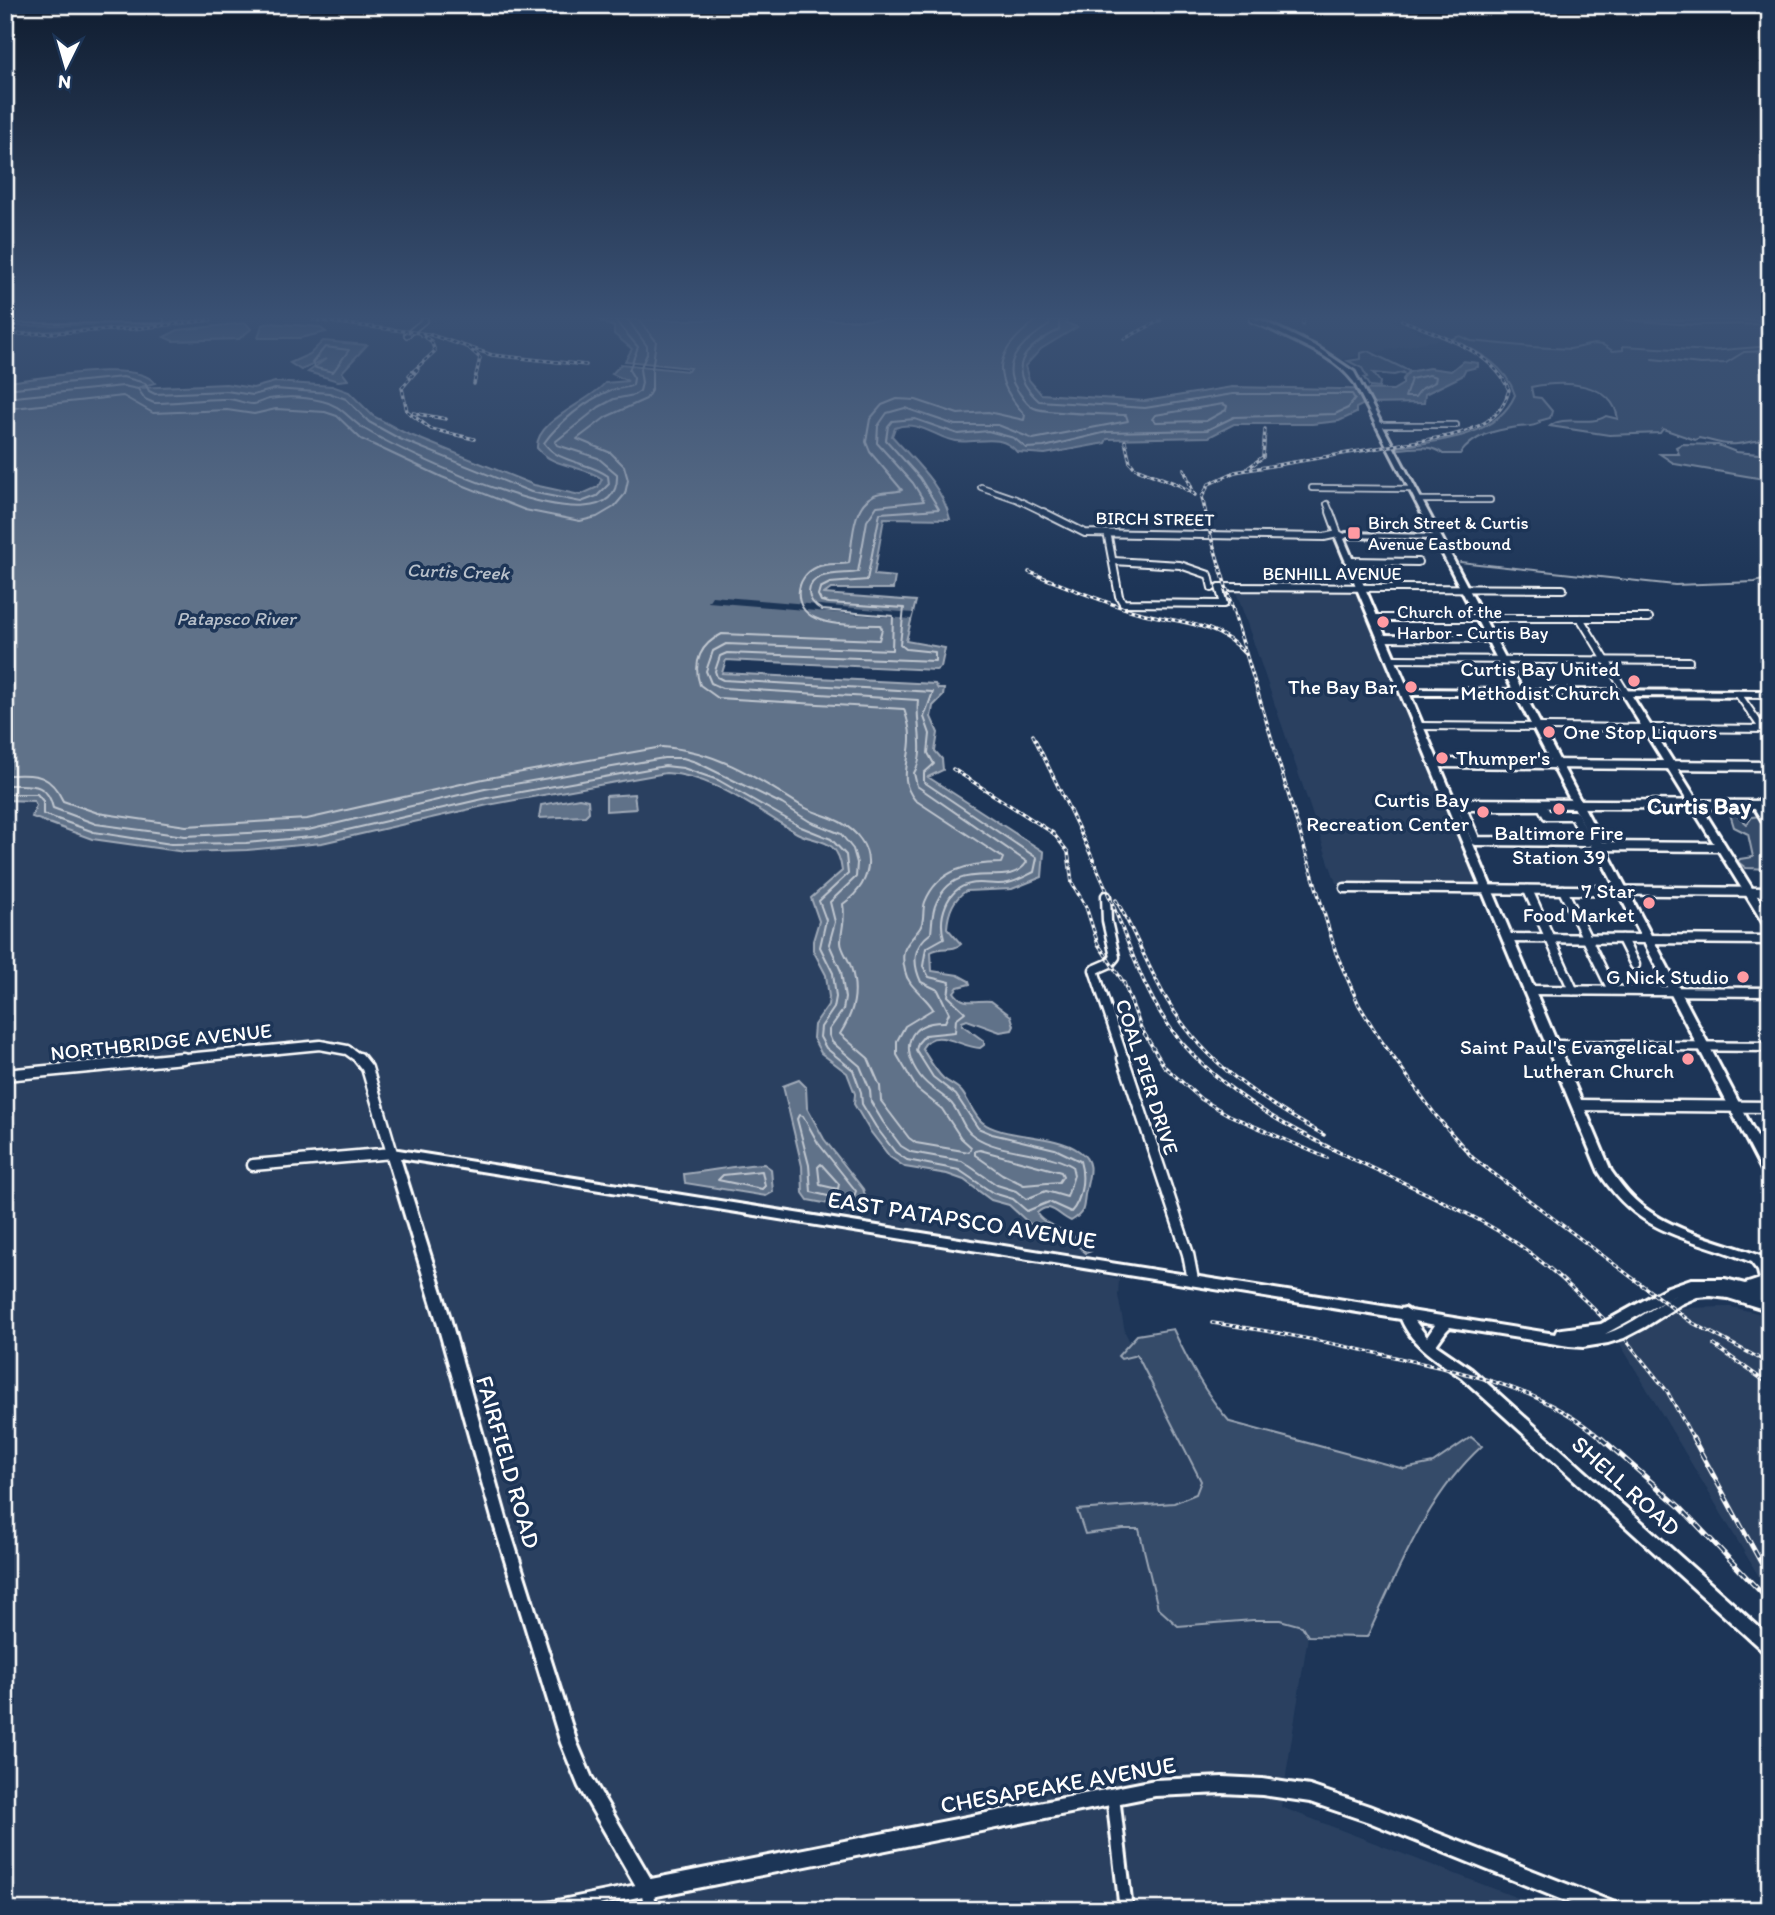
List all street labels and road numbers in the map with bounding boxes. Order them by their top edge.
street label: BIRCH STREET [1095,507,1215,531]
street label: BENHILL AVENUE [1262,563,1402,585]
street label: COAL PIER DRIVE [1111,996,1184,1158]
street label: NORTHBRIDGE AVENUE [49,1017,273,1066]
street label: EAST PATAPSCO AVENUE [826,1184,1098,1255]
street label: FAIRFIELD ROAD [470,1372,547,1552]
street label: SHELL ROAD [1566,1429,1687,1542]
street label: CHESAPEAKE AVENUE [938,1750,1178,1819]

